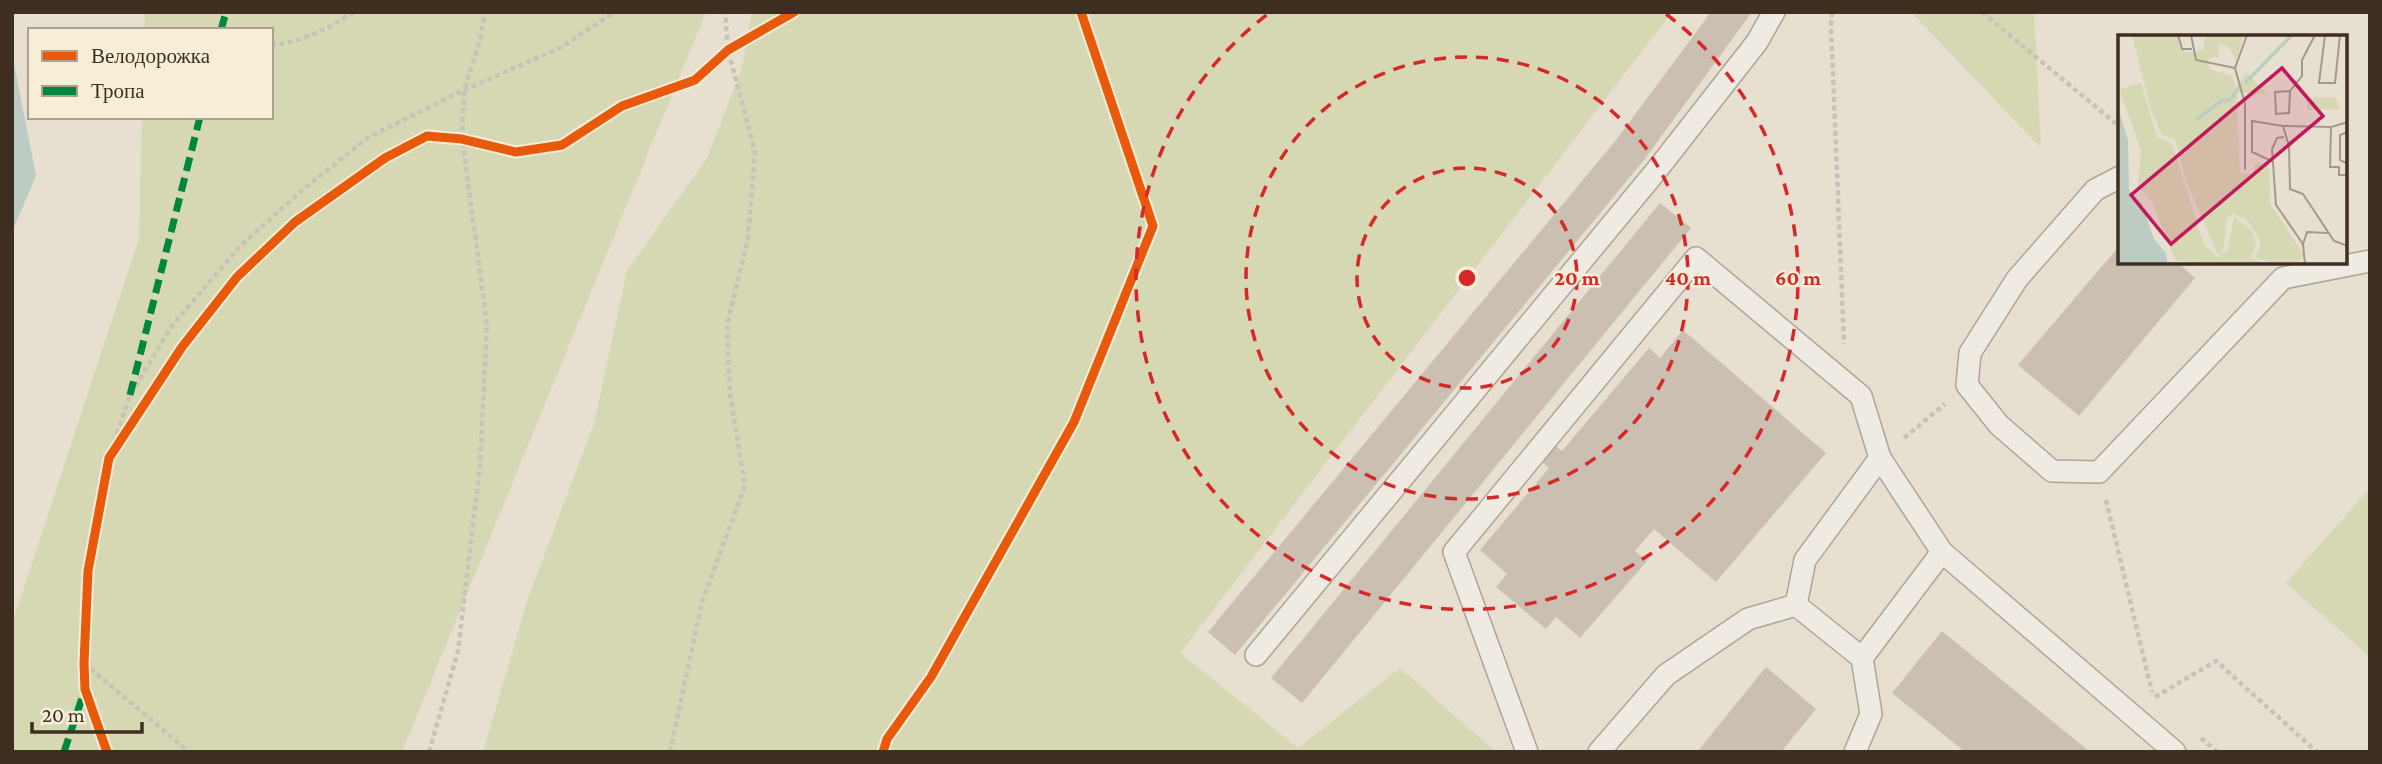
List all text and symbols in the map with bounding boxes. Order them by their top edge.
legend [28,28,273,119]
inset map [2118,35,2347,264]
text: Велодорожка [91,44,211,68]
text: Тропа [91,79,145,103]
centre of rings [1455,266,1479,290]
text: 20 m [1554,266,1600,290]
text: 40 m [1665,266,1711,290]
text: 60 m [1775,266,1821,290]
scale bar [32,690,142,734]
text: 20 m [42,703,85,727]

